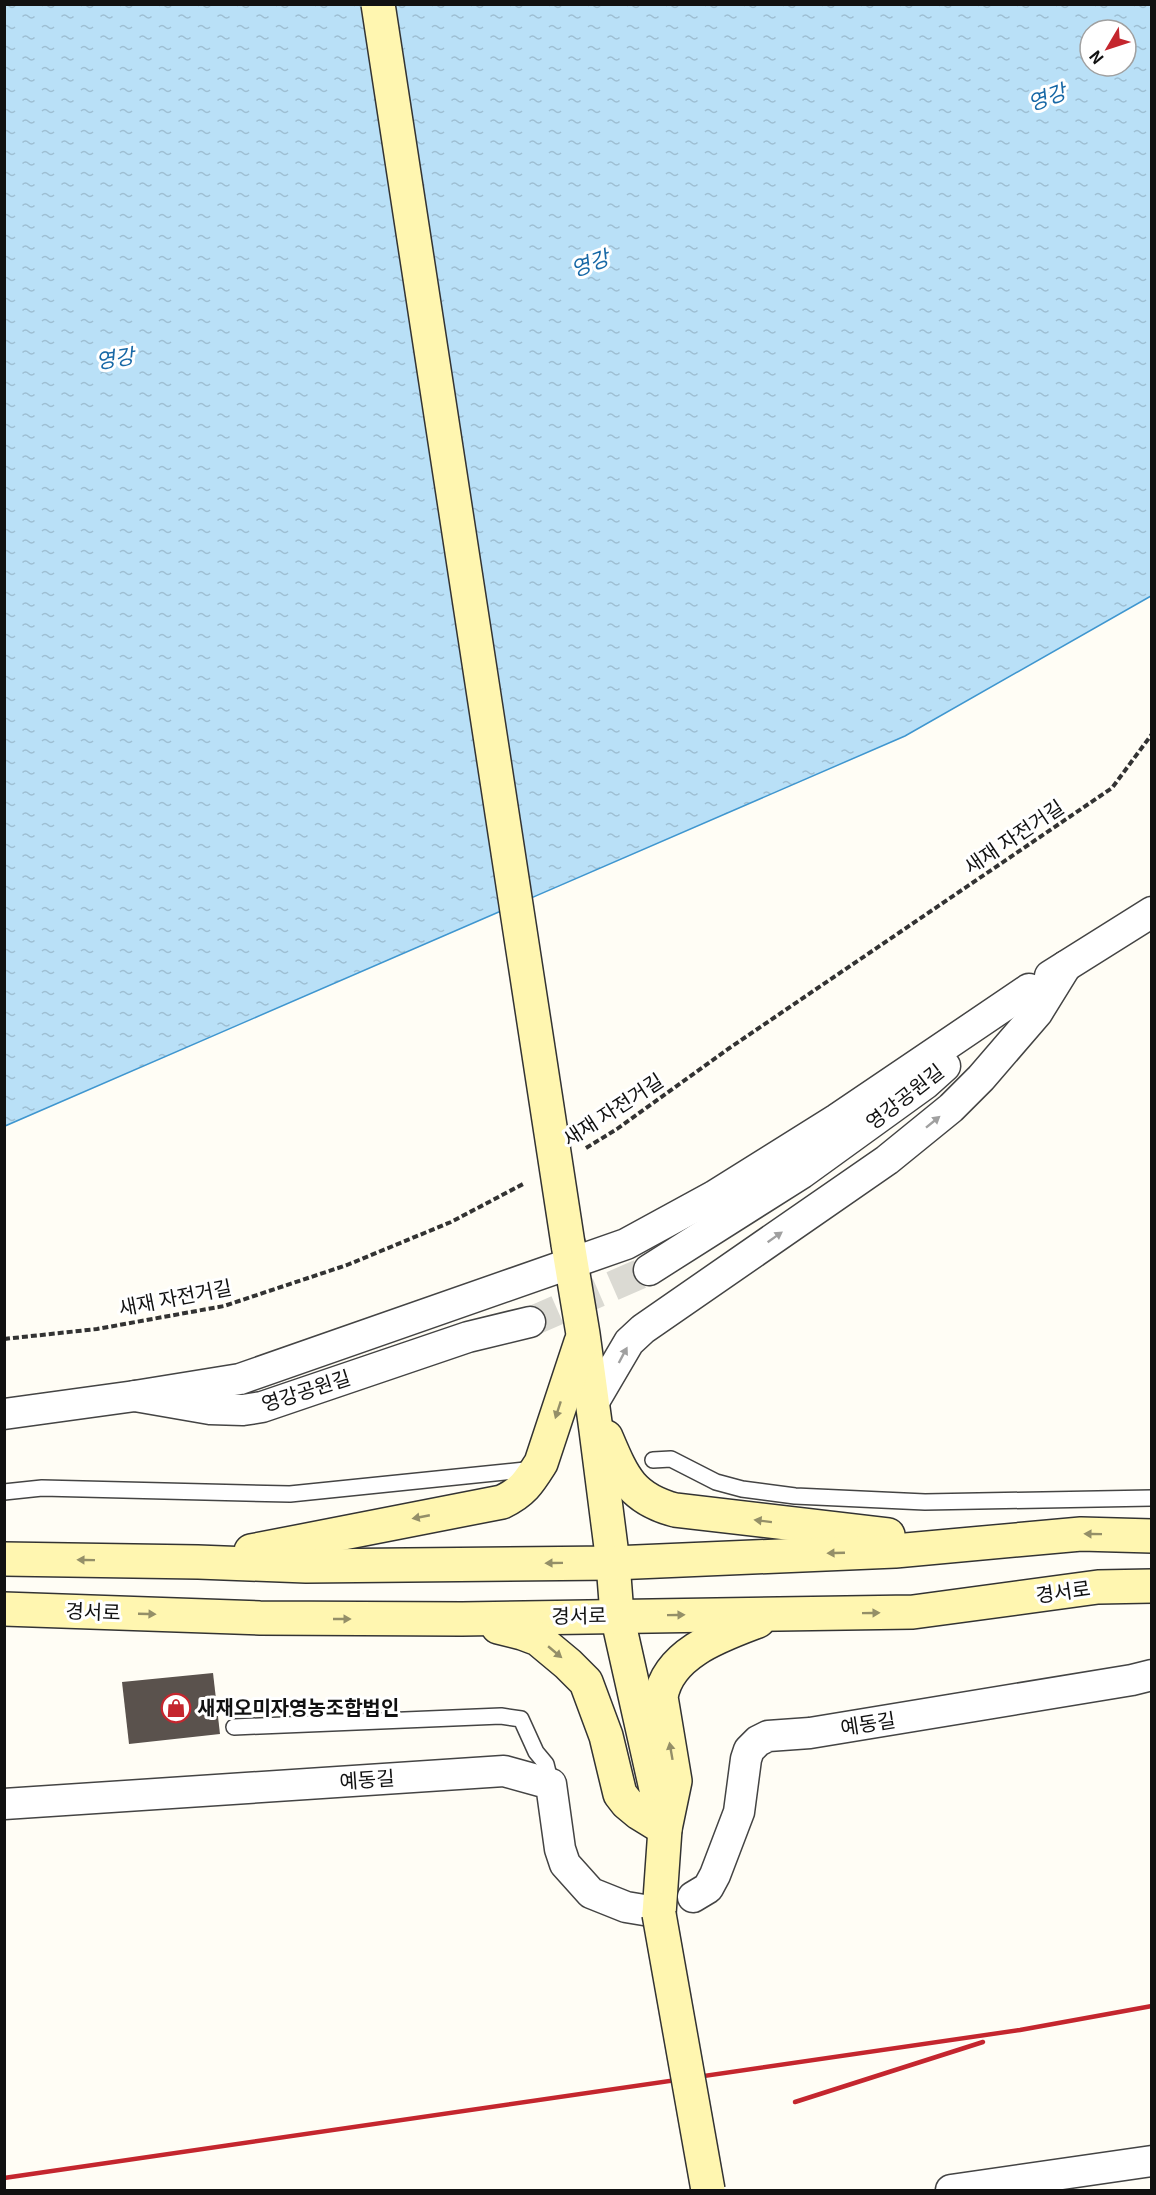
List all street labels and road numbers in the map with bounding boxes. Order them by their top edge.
street label: 새재 자전거길 [957,792,1069,880]
street label: 영강공원길 [859,1056,949,1136]
street label: 새재 자전거길 [556,1065,668,1152]
street label: 새재 자전거길 [116,1271,234,1322]
street label: 영강공원길 [257,1362,354,1418]
street label: 경서로 [1033,1572,1092,1609]
street label: 경서로 [65,1595,121,1626]
street label: 경서로 [551,1600,607,1629]
street label: 예동길 [838,1704,897,1741]
street label: 예동길 [338,1762,395,1795]

